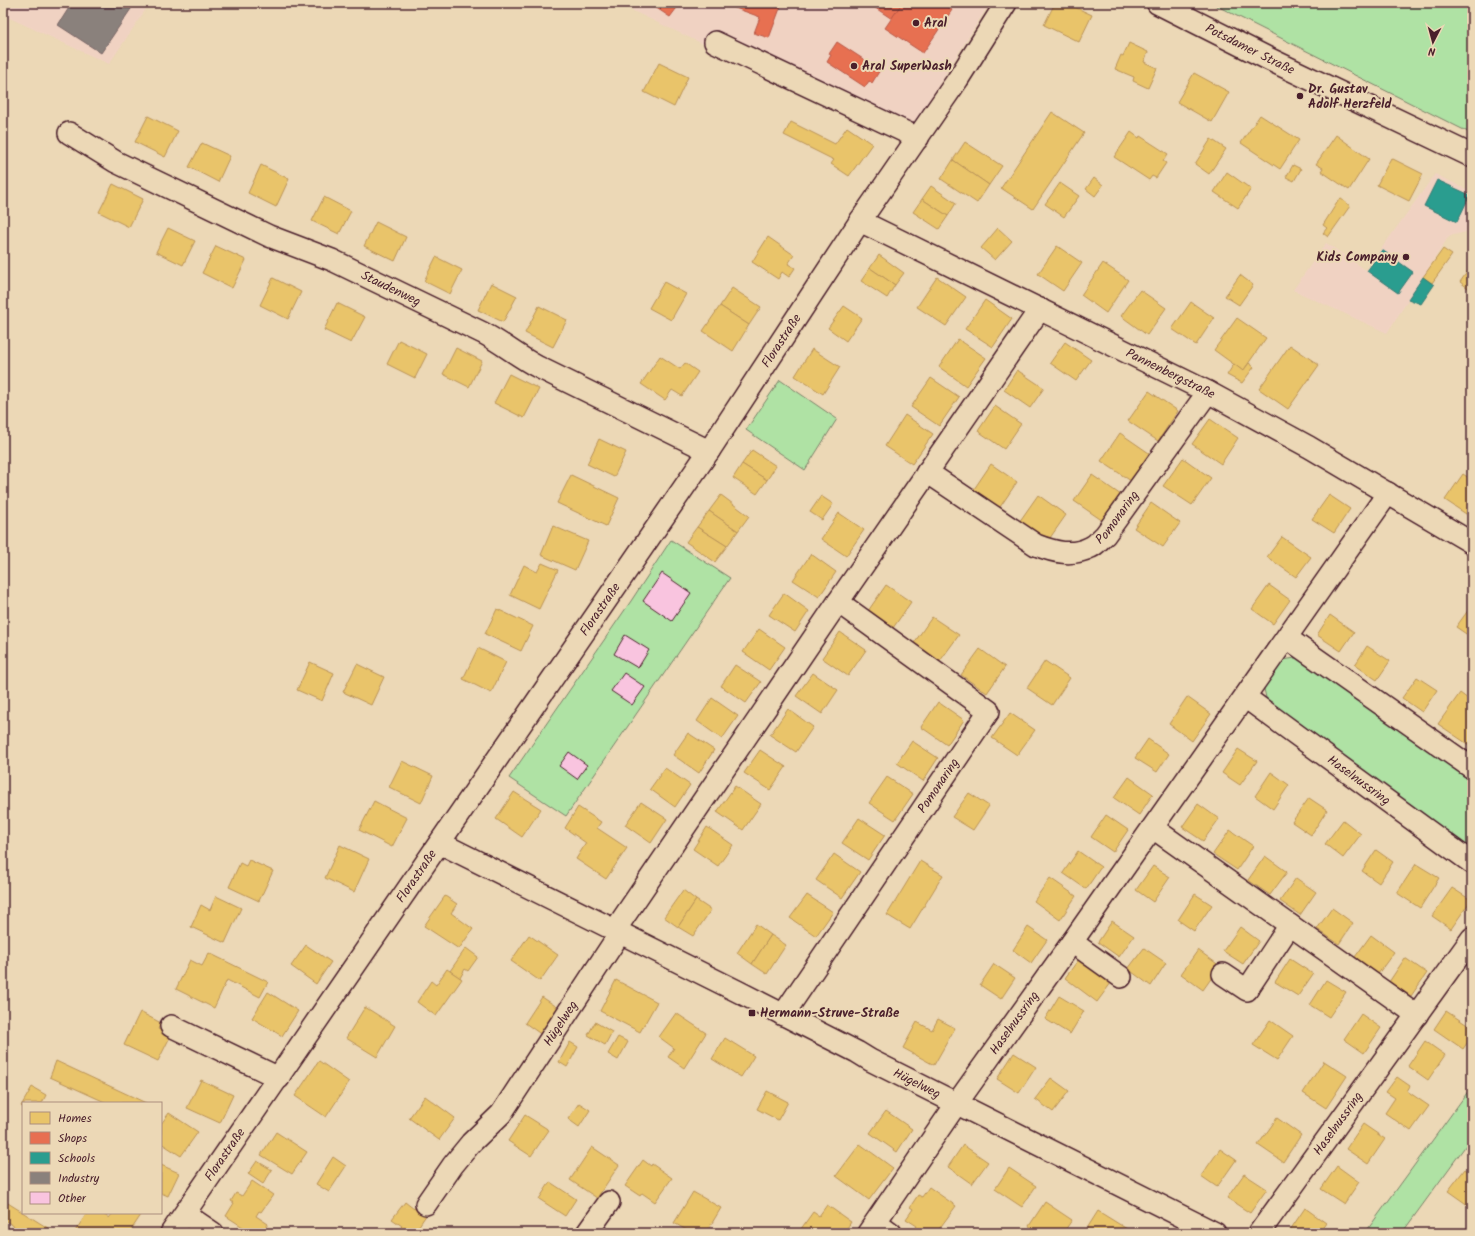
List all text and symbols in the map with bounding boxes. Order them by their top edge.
place label: Aral [924,13,948,34]
marker: Aral [911,18,921,28]
street label: Potsdamer Straße [1202,18,1298,80]
north arrow [1413,22,1453,62]
text: N [1428,42,1436,60]
place label: Aral SuperWash [862,56,952,77]
marker: Aral SuperWash [849,61,859,71]
place label: Dr. Gustav Adolf Herzfeld [1308,79,1392,115]
marker: Dr. Gustav Adolf Herzfeld [1295,91,1305,101]
place label: Kids Company [1317,247,1398,268]
marker: Kids Company [1401,252,1411,262]
street label: Staudenweg [357,265,424,312]
street label: Florastraße [756,310,807,372]
street label: Pannenbergstraße [1122,343,1219,405]
street label: Pomonaring [1090,486,1144,549]
street label: Florastraße [574,578,626,640]
street label: Haselnussring [1323,750,1395,811]
street label: Pomonaring [912,754,965,818]
street label: Florastraße [391,845,442,907]
street label: Haselnussring [984,987,1044,1059]
street label: Hügelweg [538,996,583,1050]
place label: Hermann-Struve-Straße [760,1003,900,1024]
marker: Hermann-Struve-Straße [747,1008,757,1018]
street label: Hügelweg [889,1063,944,1104]
street label: Haselnussring [1308,1087,1368,1160]
legend [22,1102,162,1214]
text: Homes [58,1109,92,1128]
street label: Florastraße [199,1124,251,1186]
text: Shops [58,1129,87,1148]
text: Schools [58,1149,95,1168]
text: Industry [58,1169,100,1188]
text: Other [58,1189,87,1208]

